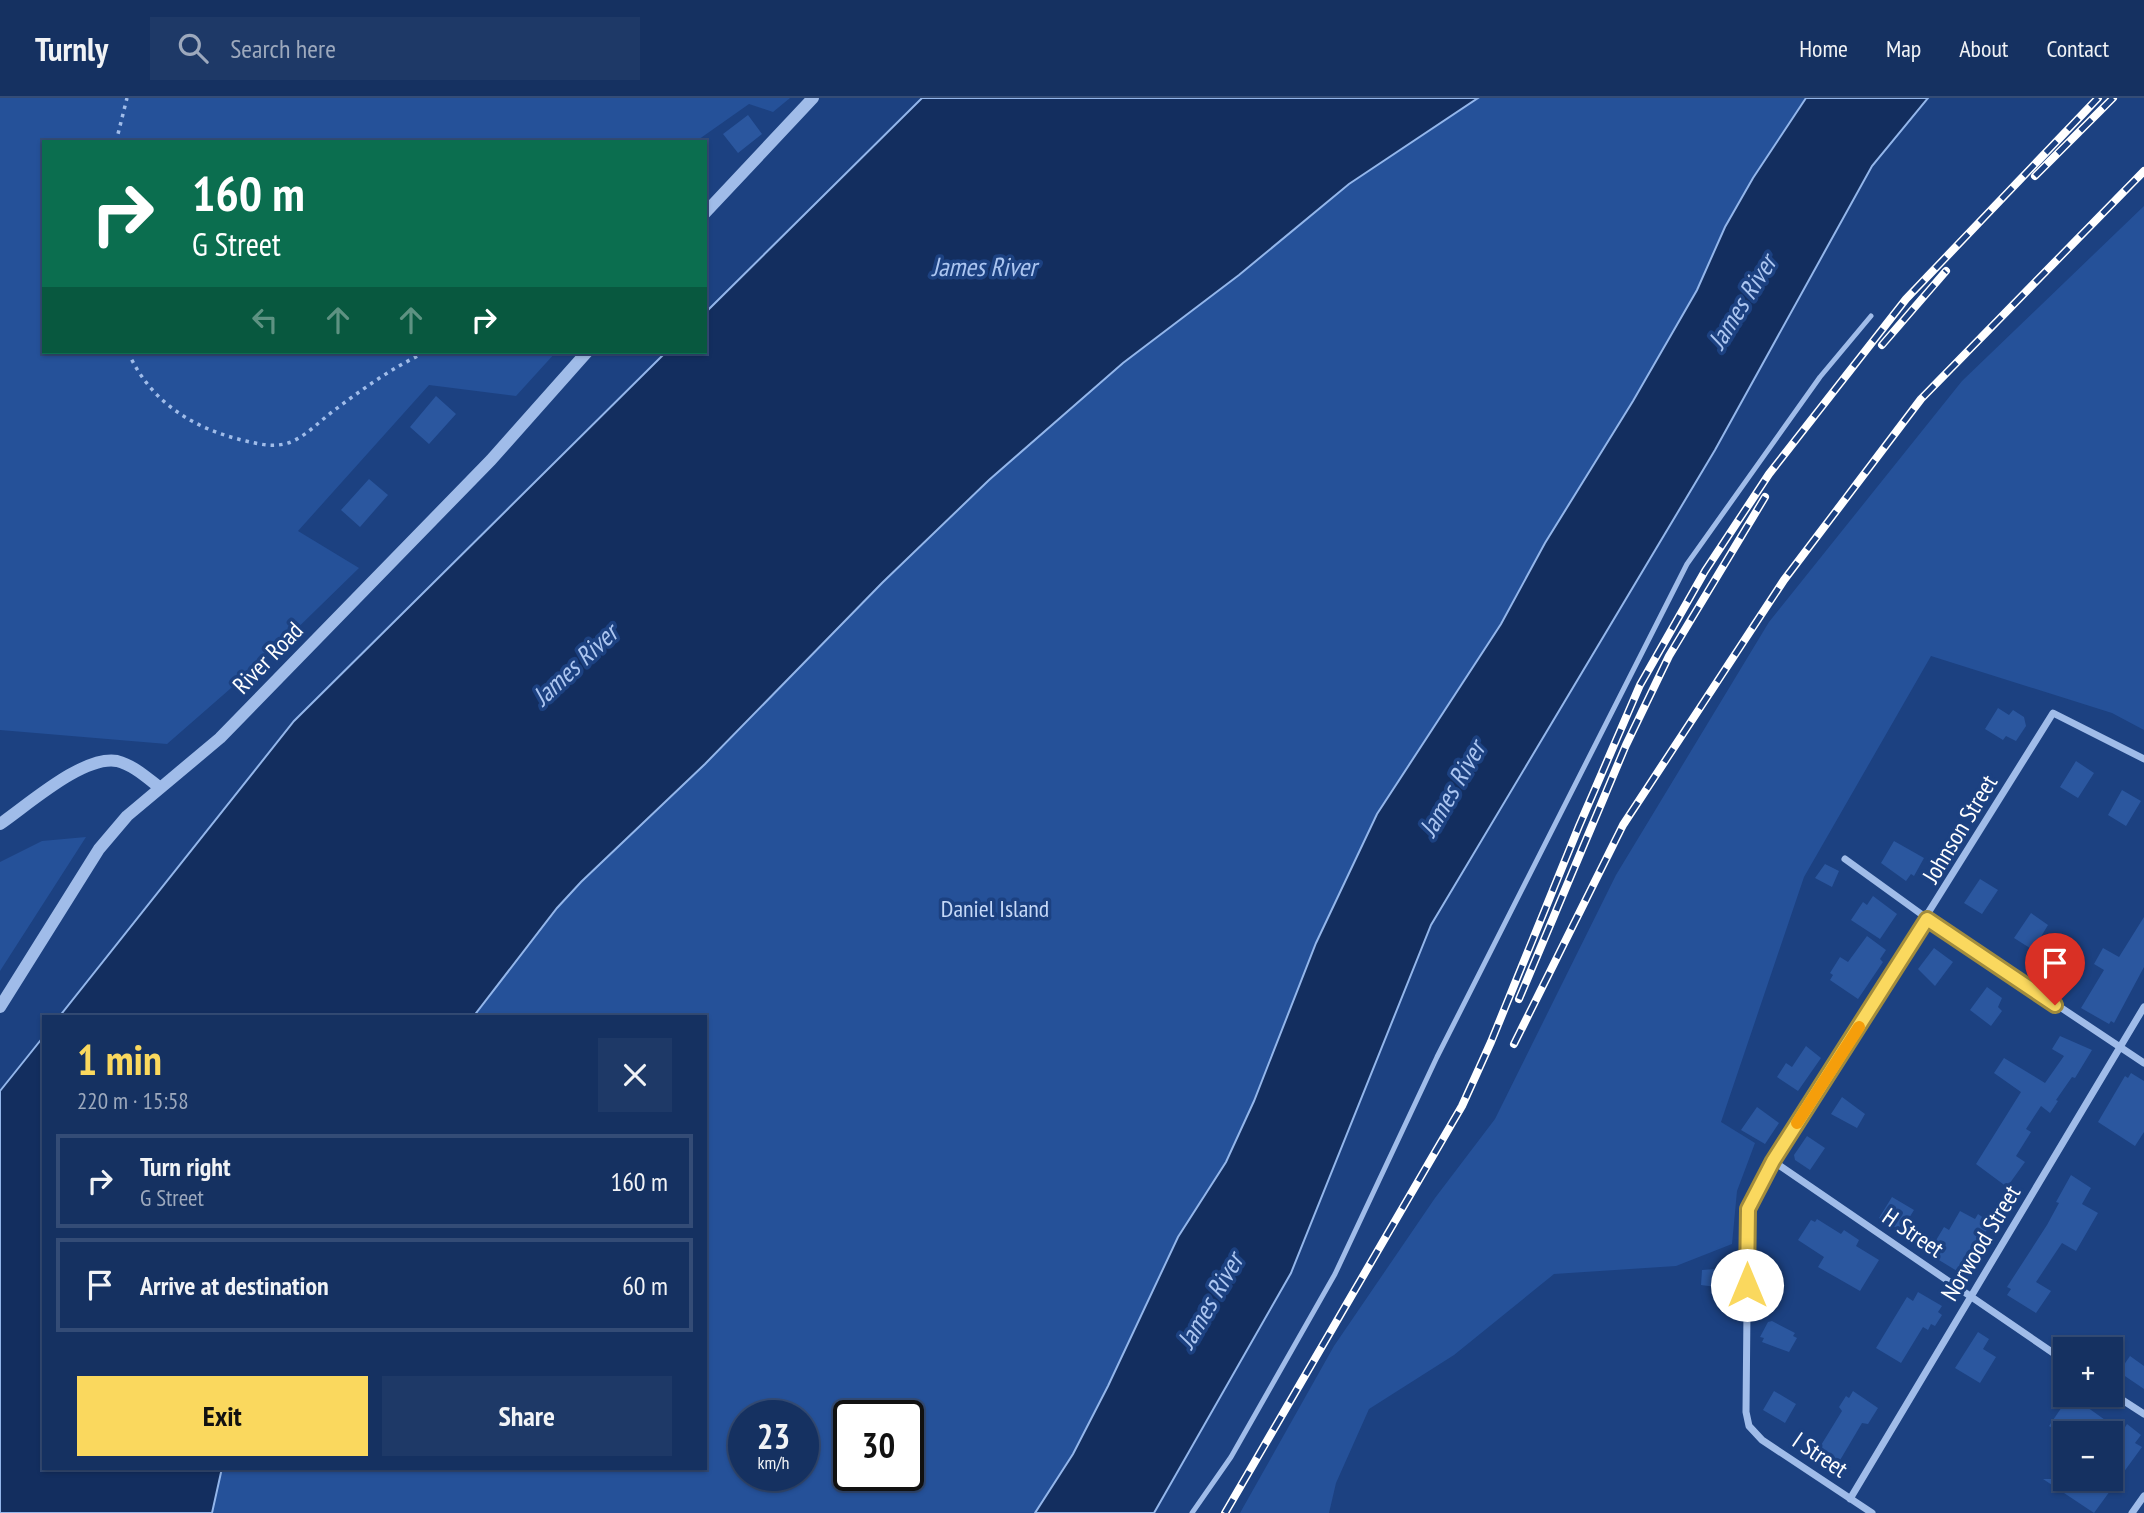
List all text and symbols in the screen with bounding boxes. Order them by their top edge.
search box [150,17,640,80]
text: Turnly [35,27,108,70]
icon: search [174,29,212,67]
text: Search here [230,32,336,65]
text: Home [1799,33,1848,64]
text: Map [1886,33,1921,64]
text: About [1959,33,2008,64]
text: Contact [2046,33,2109,64]
text: 160 m [192,161,305,225]
icon: right [77,168,168,259]
text: G Street [192,223,281,265]
water label: James River [1699,245,1785,356]
water label: James River [931,250,1040,283]
icon: left [246,301,284,339]
icon: ahead [319,301,357,339]
icon: ahead [392,301,430,339]
icon: right [465,301,503,339]
water label: James River [524,614,627,713]
street label: River Road [226,615,310,700]
water label: James River [1411,732,1494,843]
street label: Johnson Street [1915,769,2004,889]
park label: Daniel Island [941,893,1049,924]
pin [2025,933,2085,1005]
icon: arrive [2036,944,2074,982]
text: 1 min [77,1032,162,1087]
button: close [598,1038,672,1112]
text: 220 m · 15:58 [77,1086,189,1115]
text: Turn right [140,1150,231,1183]
icon: right [81,1162,119,1200]
text: 160 m [610,1165,668,1198]
street label: Norwood Street [1934,1179,2027,1306]
text: G Street [140,1183,204,1212]
street label: H Street [1877,1201,1950,1265]
water label: James River [1169,1244,1252,1355]
position arrow [1710,1248,1784,1322]
icon: arrive [81,1266,119,1304]
text: Arrive at destination [140,1269,329,1302]
text: 60 m [622,1269,668,1302]
map controls [2053,1337,2123,1491]
button: + [2053,1337,2123,1407]
button: Exit [77,1376,368,1456]
button: Share [382,1376,672,1456]
speed limit sign: 30 [833,1400,924,1491]
text: 23 [757,1413,790,1459]
button: − [2053,1421,2123,1491]
street label: I Street [1787,1425,1854,1485]
text: km/h [758,1451,789,1474]

